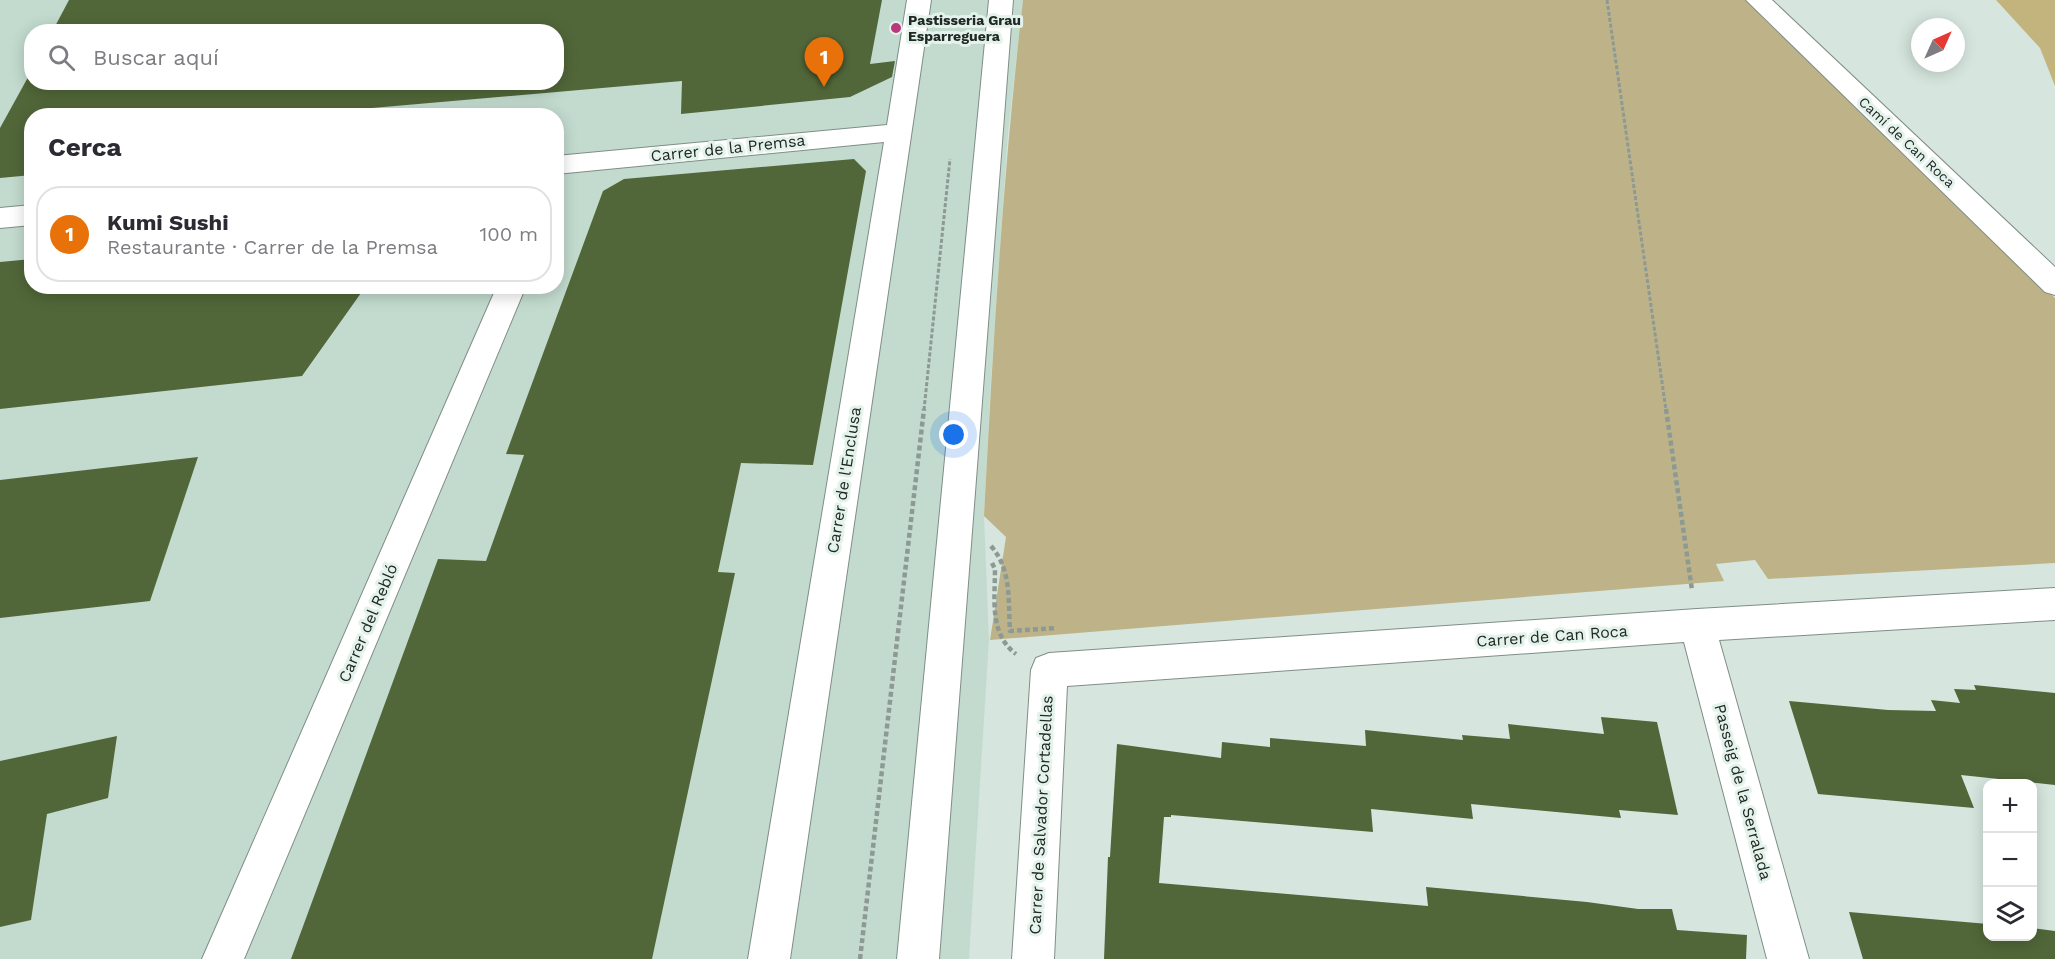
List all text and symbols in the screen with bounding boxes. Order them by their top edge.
place label: Pastisseria Grau Esparreguera [908,12,1021,44]
north arrow [1911,18,1965,72]
marker: Pastisseria Grau Esparreguera [889,21,903,35]
search box [24,24,564,90]
pin: 1 [804,38,844,87]
icon: search [45,41,78,74]
text: Buscar aquí [93,45,219,70]
street label: Camí de Can Roca [1856,93,1958,191]
street label: Carrer de la Premsa [650,130,806,166]
text: Cerca [48,132,122,162]
text: Kumi Sushi [107,210,229,235]
text: 1 [65,222,74,246]
text: 100 m [479,222,538,246]
text: Restaurante · Carrer de la Premsa [107,235,438,259]
street label: Carrer de l'Enclusa [823,405,865,555]
your location [939,420,968,449]
street label: Carrer del Rebló [334,561,402,685]
street label: Carrer de Can Roca [1476,621,1628,651]
street label: Carrer de Salvador Cortadellas [1025,695,1057,935]
street label: Passeig de la Serralada [1710,702,1776,882]
map controls [1983,779,2037,941]
button: + [1983,779,2037,833]
button: − [1983,833,2037,887]
button: layers [1983,887,2037,941]

